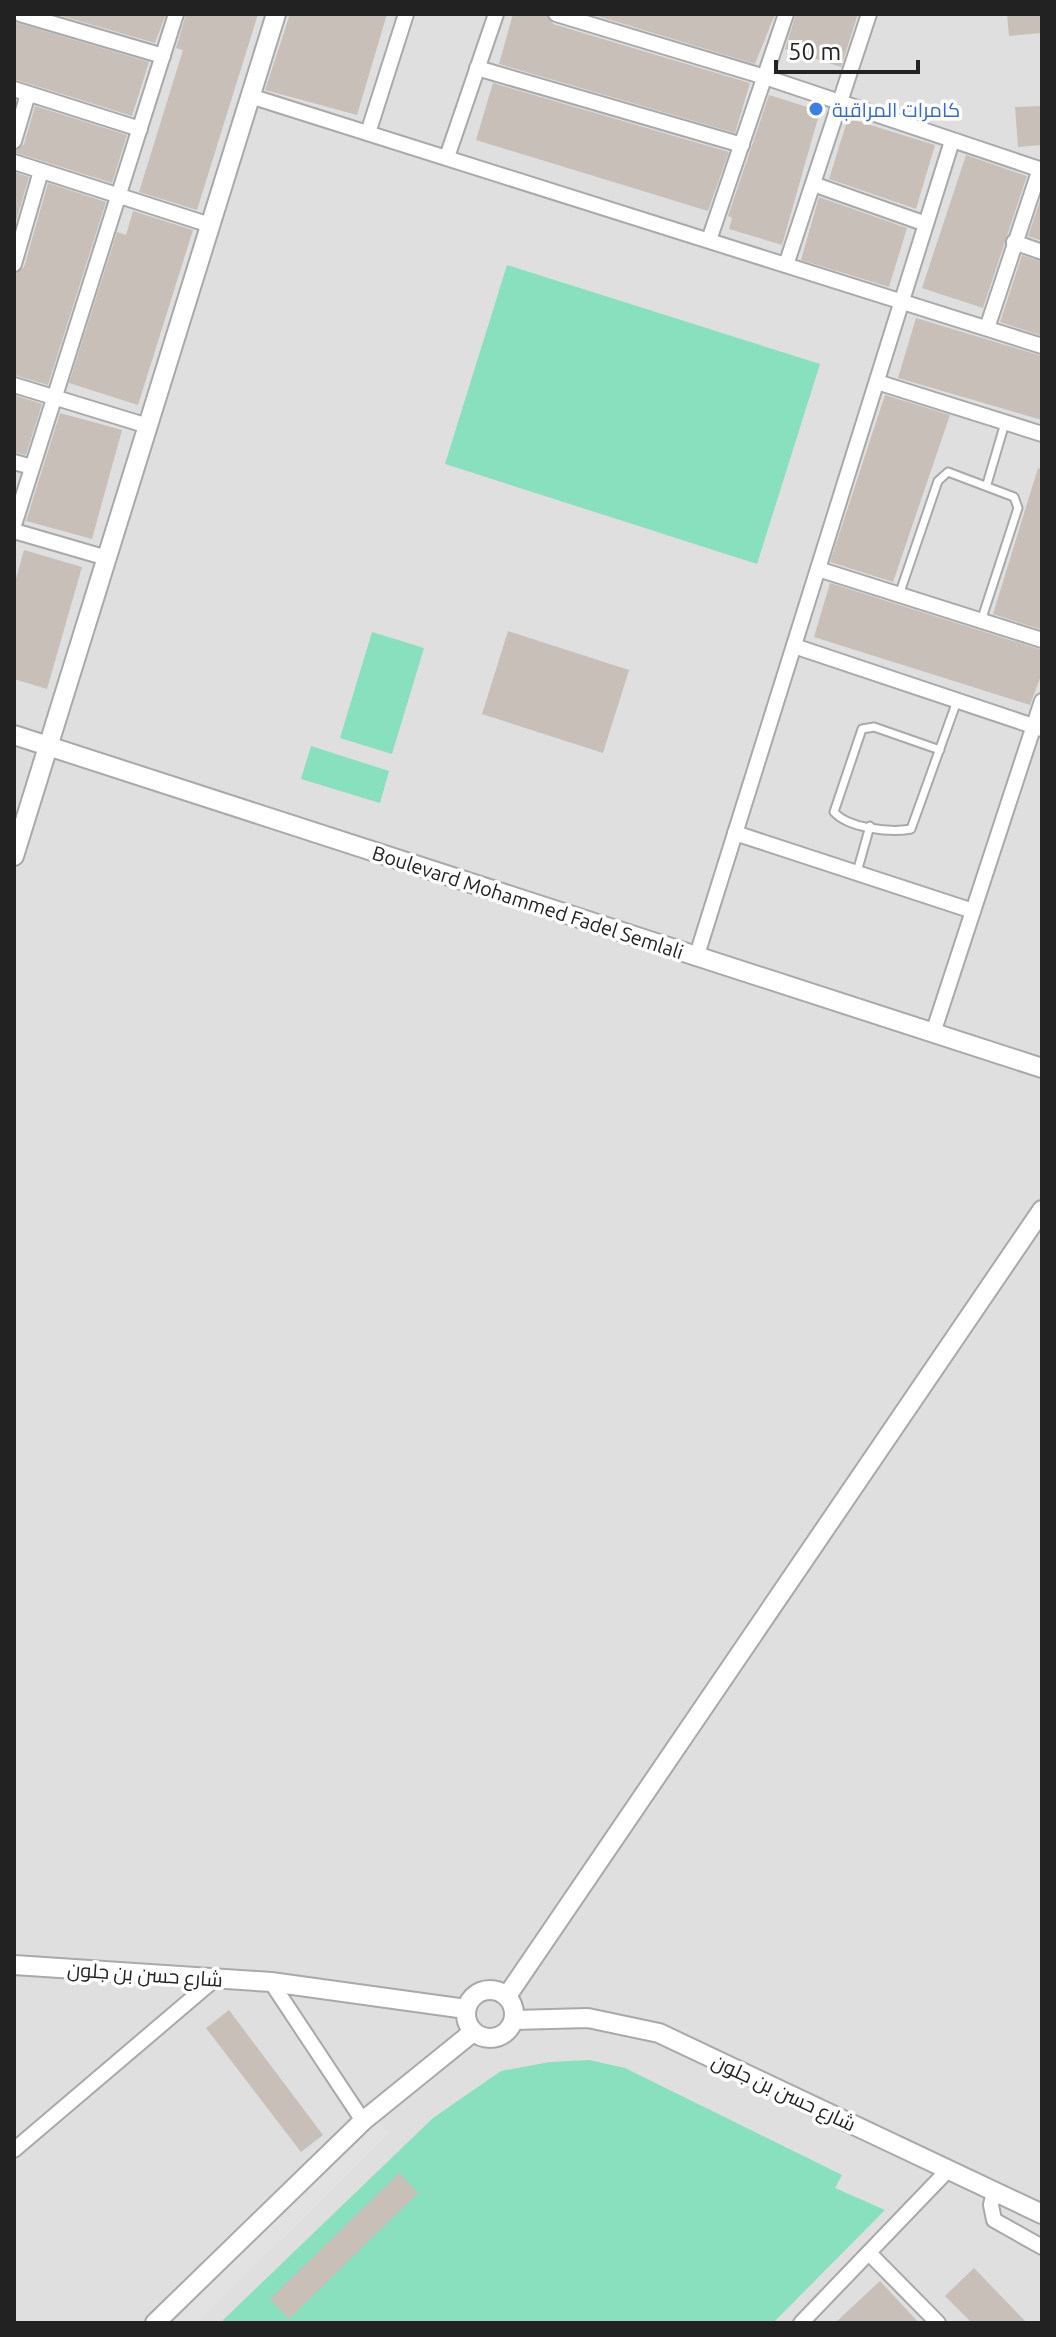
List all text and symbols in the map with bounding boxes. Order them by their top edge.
scale bar [776,24,918,74]
text: 50 m [788,38,841,65]
place label: كامرات المراقبة [832,98,960,122]
marker: كامرات المراقبة [807,100,825,118]
street label: Boulevard Mohammed Fadel Semlali [370,841,686,963]
street label: شارع حسن بن جلون [66,1957,224,1994]
street label: شارع حسن بن جلون [707,2049,859,2138]

